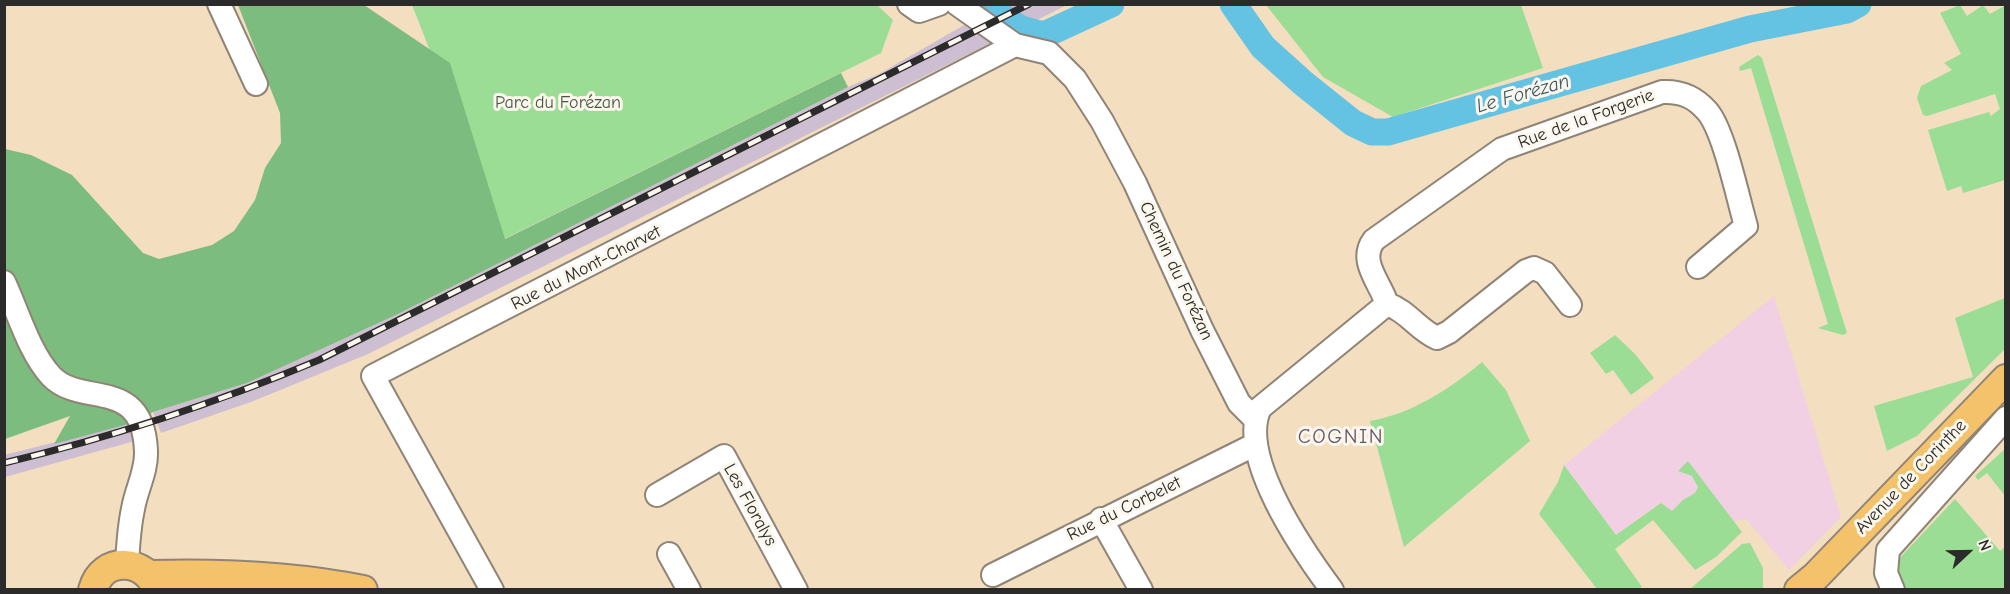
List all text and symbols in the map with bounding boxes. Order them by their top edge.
water label: Le Forézan [1474,69,1572,119]
street label: Rue de la Forgerie [1515,84,1657,154]
park label: Parc du Forézan [495,92,621,114]
street label: Chemin du Forézan [1134,198,1218,344]
street label: Rue du Mont-Charvet [508,221,664,315]
street label: Avenue de Corinthe [1851,415,1971,539]
district label: COGNIN [1298,424,1384,450]
street label: Les Floralys [719,460,781,550]
street label: Rue du Corbelet [1063,472,1185,546]
north arrow [1938,522,1998,582]
text: N [1974,537,1995,553]

